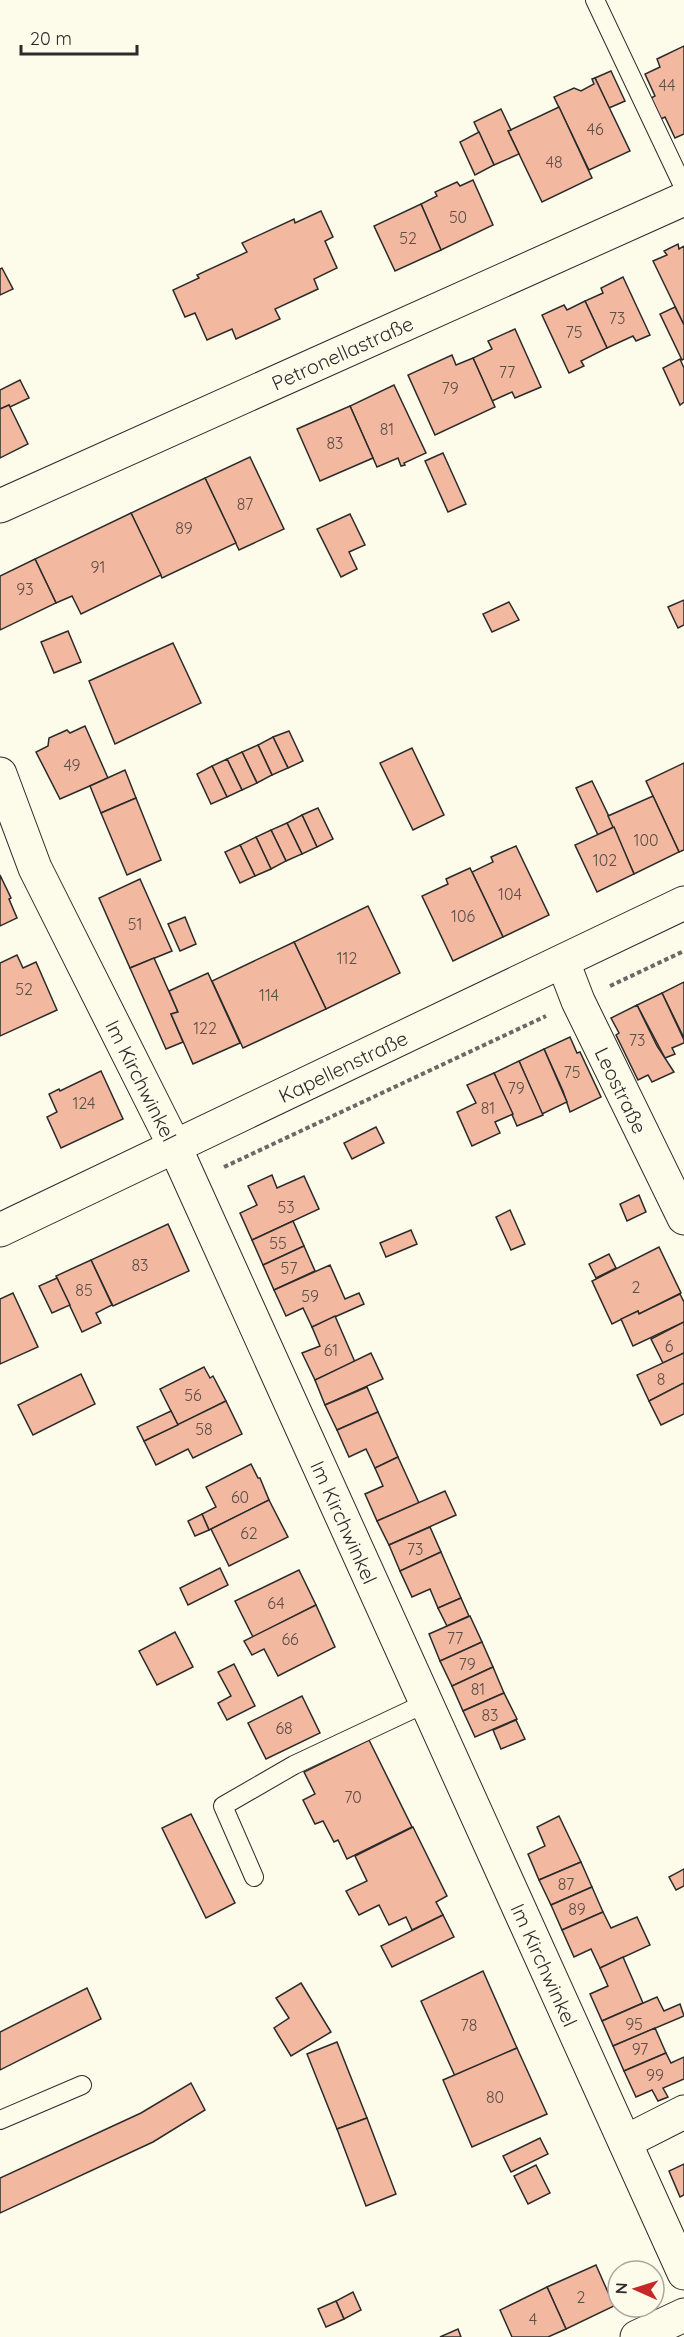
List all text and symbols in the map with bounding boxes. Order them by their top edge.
scale bar [21,18,136,56]
text: 20 m [30,27,72,50]
house number: 44 [659,75,675,95]
house number: 46 [586,119,604,139]
house number: 48 [545,152,563,172]
house number: 50 [449,207,467,227]
house number: 52 [399,228,417,248]
house number: 73 [609,308,625,328]
street label: Petronellastraße [267,310,417,395]
house number: 75 [566,322,582,342]
house number: 77 [499,362,515,382]
house number: 79 [441,378,459,398]
house number: 81 [380,419,394,439]
house number: 83 [326,433,344,453]
house number: 87 [237,494,253,514]
house number: 89 [175,518,193,538]
house number: 91 [91,557,105,577]
house number: 93 [16,579,34,599]
house number: 49 [63,755,81,775]
house number: 100 [634,830,658,850]
house number: 102 [593,850,617,870]
house number: 104 [498,884,522,904]
house number: 106 [451,906,475,926]
house number: 51 [128,914,142,934]
house number: 112 [337,948,357,968]
house number: 52 [15,979,33,999]
house number: 114 [259,985,279,1005]
street label: Im Kirchwinkel [101,1016,183,1145]
house number: 122 [193,1018,217,1038]
street label: Kapellenstraße [274,1025,411,1108]
house number: 73 [629,1030,645,1050]
street label: Leostraße [590,1043,653,1138]
house number: 75 [564,1062,580,1082]
house number: 79 [507,1078,525,1098]
house number: 124 [73,1093,95,1113]
house number: 81 [481,1098,495,1118]
house number: 53 [277,1197,295,1217]
house number: 55 [269,1233,287,1253]
house number: 83 [131,1255,149,1275]
house number: 57 [281,1258,297,1278]
house number: 2 [632,1277,641,1297]
house number: 85 [75,1280,93,1300]
house number: 59 [301,1286,319,1306]
house number: 6 [665,1336,674,1356]
house number: 61 [324,1340,338,1360]
house number: 8 [657,1369,665,1389]
house number: 56 [184,1385,202,1405]
house number: 58 [195,1419,213,1439]
street label: Im Kirchwinkel [306,1456,383,1588]
house number: 60 [231,1487,249,1507]
house number: 62 [240,1523,258,1543]
house number: 73 [407,1539,423,1559]
house number: 64 [267,1593,285,1613]
house number: 77 [447,1628,463,1648]
house number: 66 [281,1629,299,1649]
house number: 79 [458,1654,476,1674]
house number: 81 [471,1679,485,1699]
house number: 83 [481,1705,499,1725]
house number: 68 [275,1718,293,1738]
house number: 70 [344,1787,362,1807]
house number: 87 [558,1874,574,1894]
street label: Im Kirchwinkel [506,1899,583,2030]
house number: 89 [568,1899,586,1919]
house number: 95 [625,2014,643,2034]
house number: 78 [461,2015,477,2035]
house number: 97 [632,2039,648,2059]
house number: 99 [646,2065,664,2085]
house number: 80 [486,2087,504,2107]
north arrow [606,2259,666,2319]
text: N [611,2282,631,2295]
house number: 2 [577,2287,586,2307]
house number: 4 [529,2309,537,2329]

